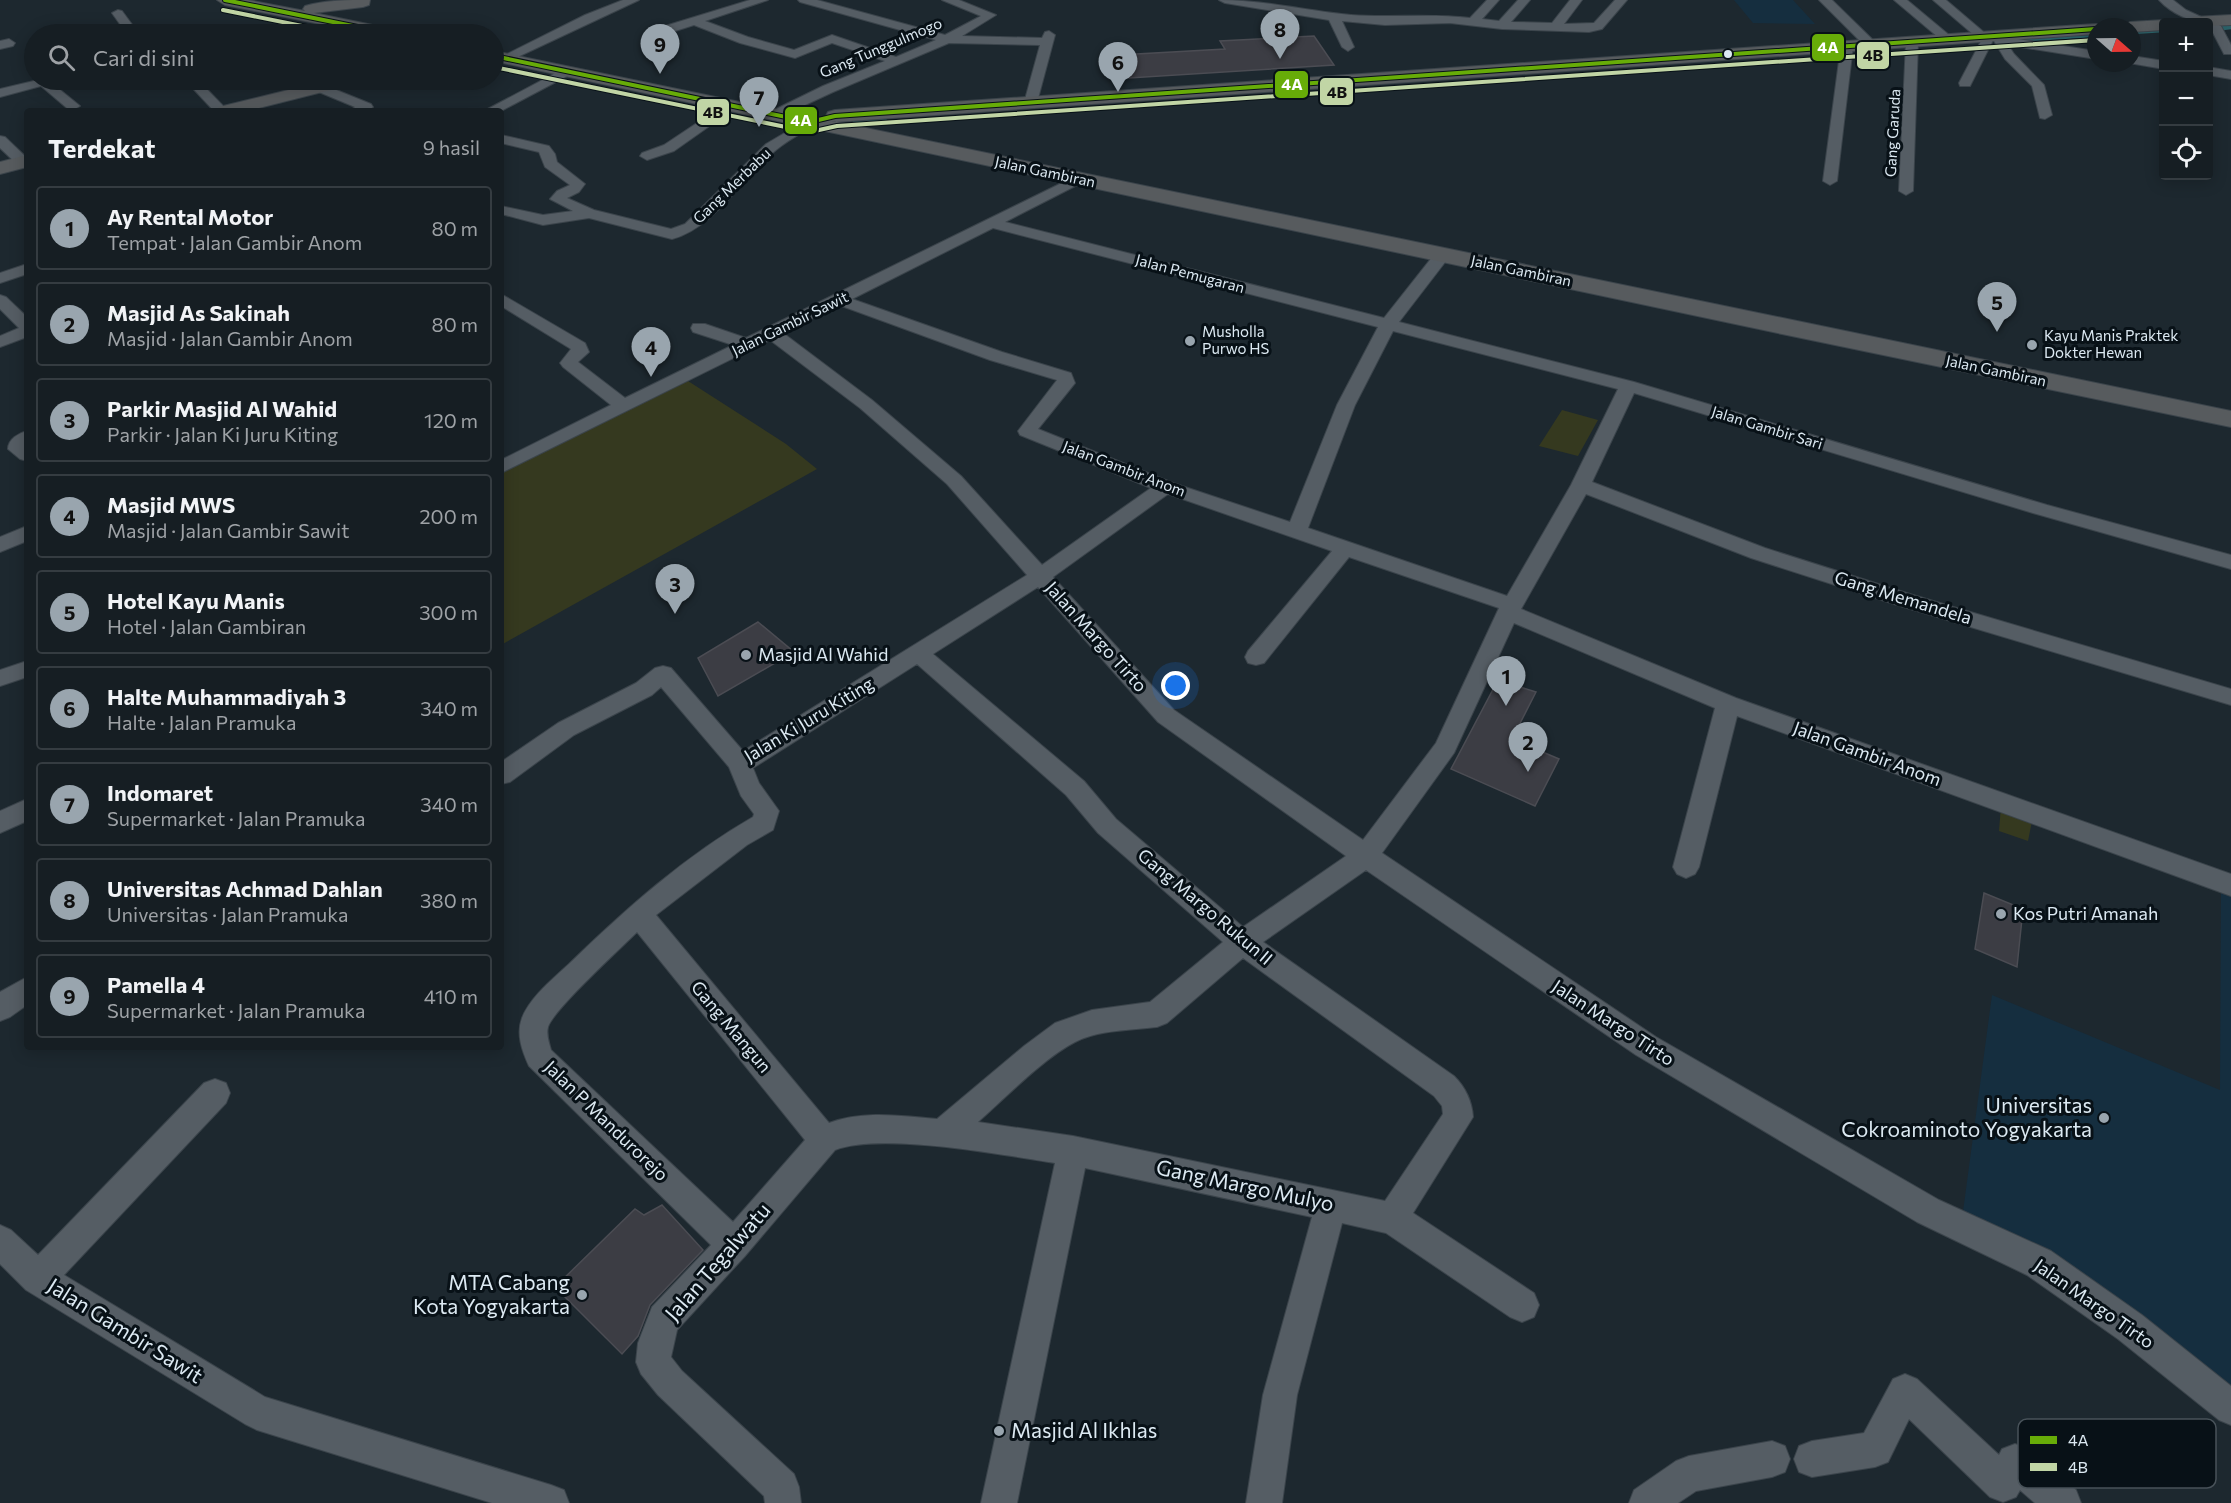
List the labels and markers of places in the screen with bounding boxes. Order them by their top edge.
pin: 8 [1260,10,1300,59]
pin: 9 [640,25,680,74]
pin: 6 [1098,42,1138,92]
unlabelled marker [1722,48,1734,60]
pin: 7 [740,78,778,127]
pin: 5 [1978,282,2016,332]
place label: Musholla Purwo HS [1202,322,1270,357]
place label: Kayu Manis Praktek Dokter Hewan [2044,326,2178,361]
pin: 4 [632,328,670,377]
marker: Musholla Purwo HS [1183,334,1197,348]
marker: Kayu Manis Praktek Dokter Hewan [2025,338,2039,352]
pin: 3 [656,564,694,614]
place label: Masjid Al Wahid [758,643,888,665]
marker: Masjid Al Wahid [739,648,753,662]
pin: 1 [1486,656,1526,706]
pin: 2 [1508,722,1547,772]
place label: Kos Putri Amanah [2013,902,2158,924]
marker: Kos Putri Amanah [1994,907,2008,921]
place label: Universitas Cokroaminoto Yogyakarta [1841,1092,2092,1141]
marker: Universitas Cokroaminoto Yogyakarta [2097,1111,2111,1125]
place label: MTA Cabang Kota Yogyakarta [413,1269,570,1318]
marker: MTA Cabang Kota Yogyakarta [575,1288,589,1302]
place label: Masjid Al Ikhlas [1011,1417,1157,1442]
marker: Masjid Al Ikhlas [992,1424,1006,1438]

